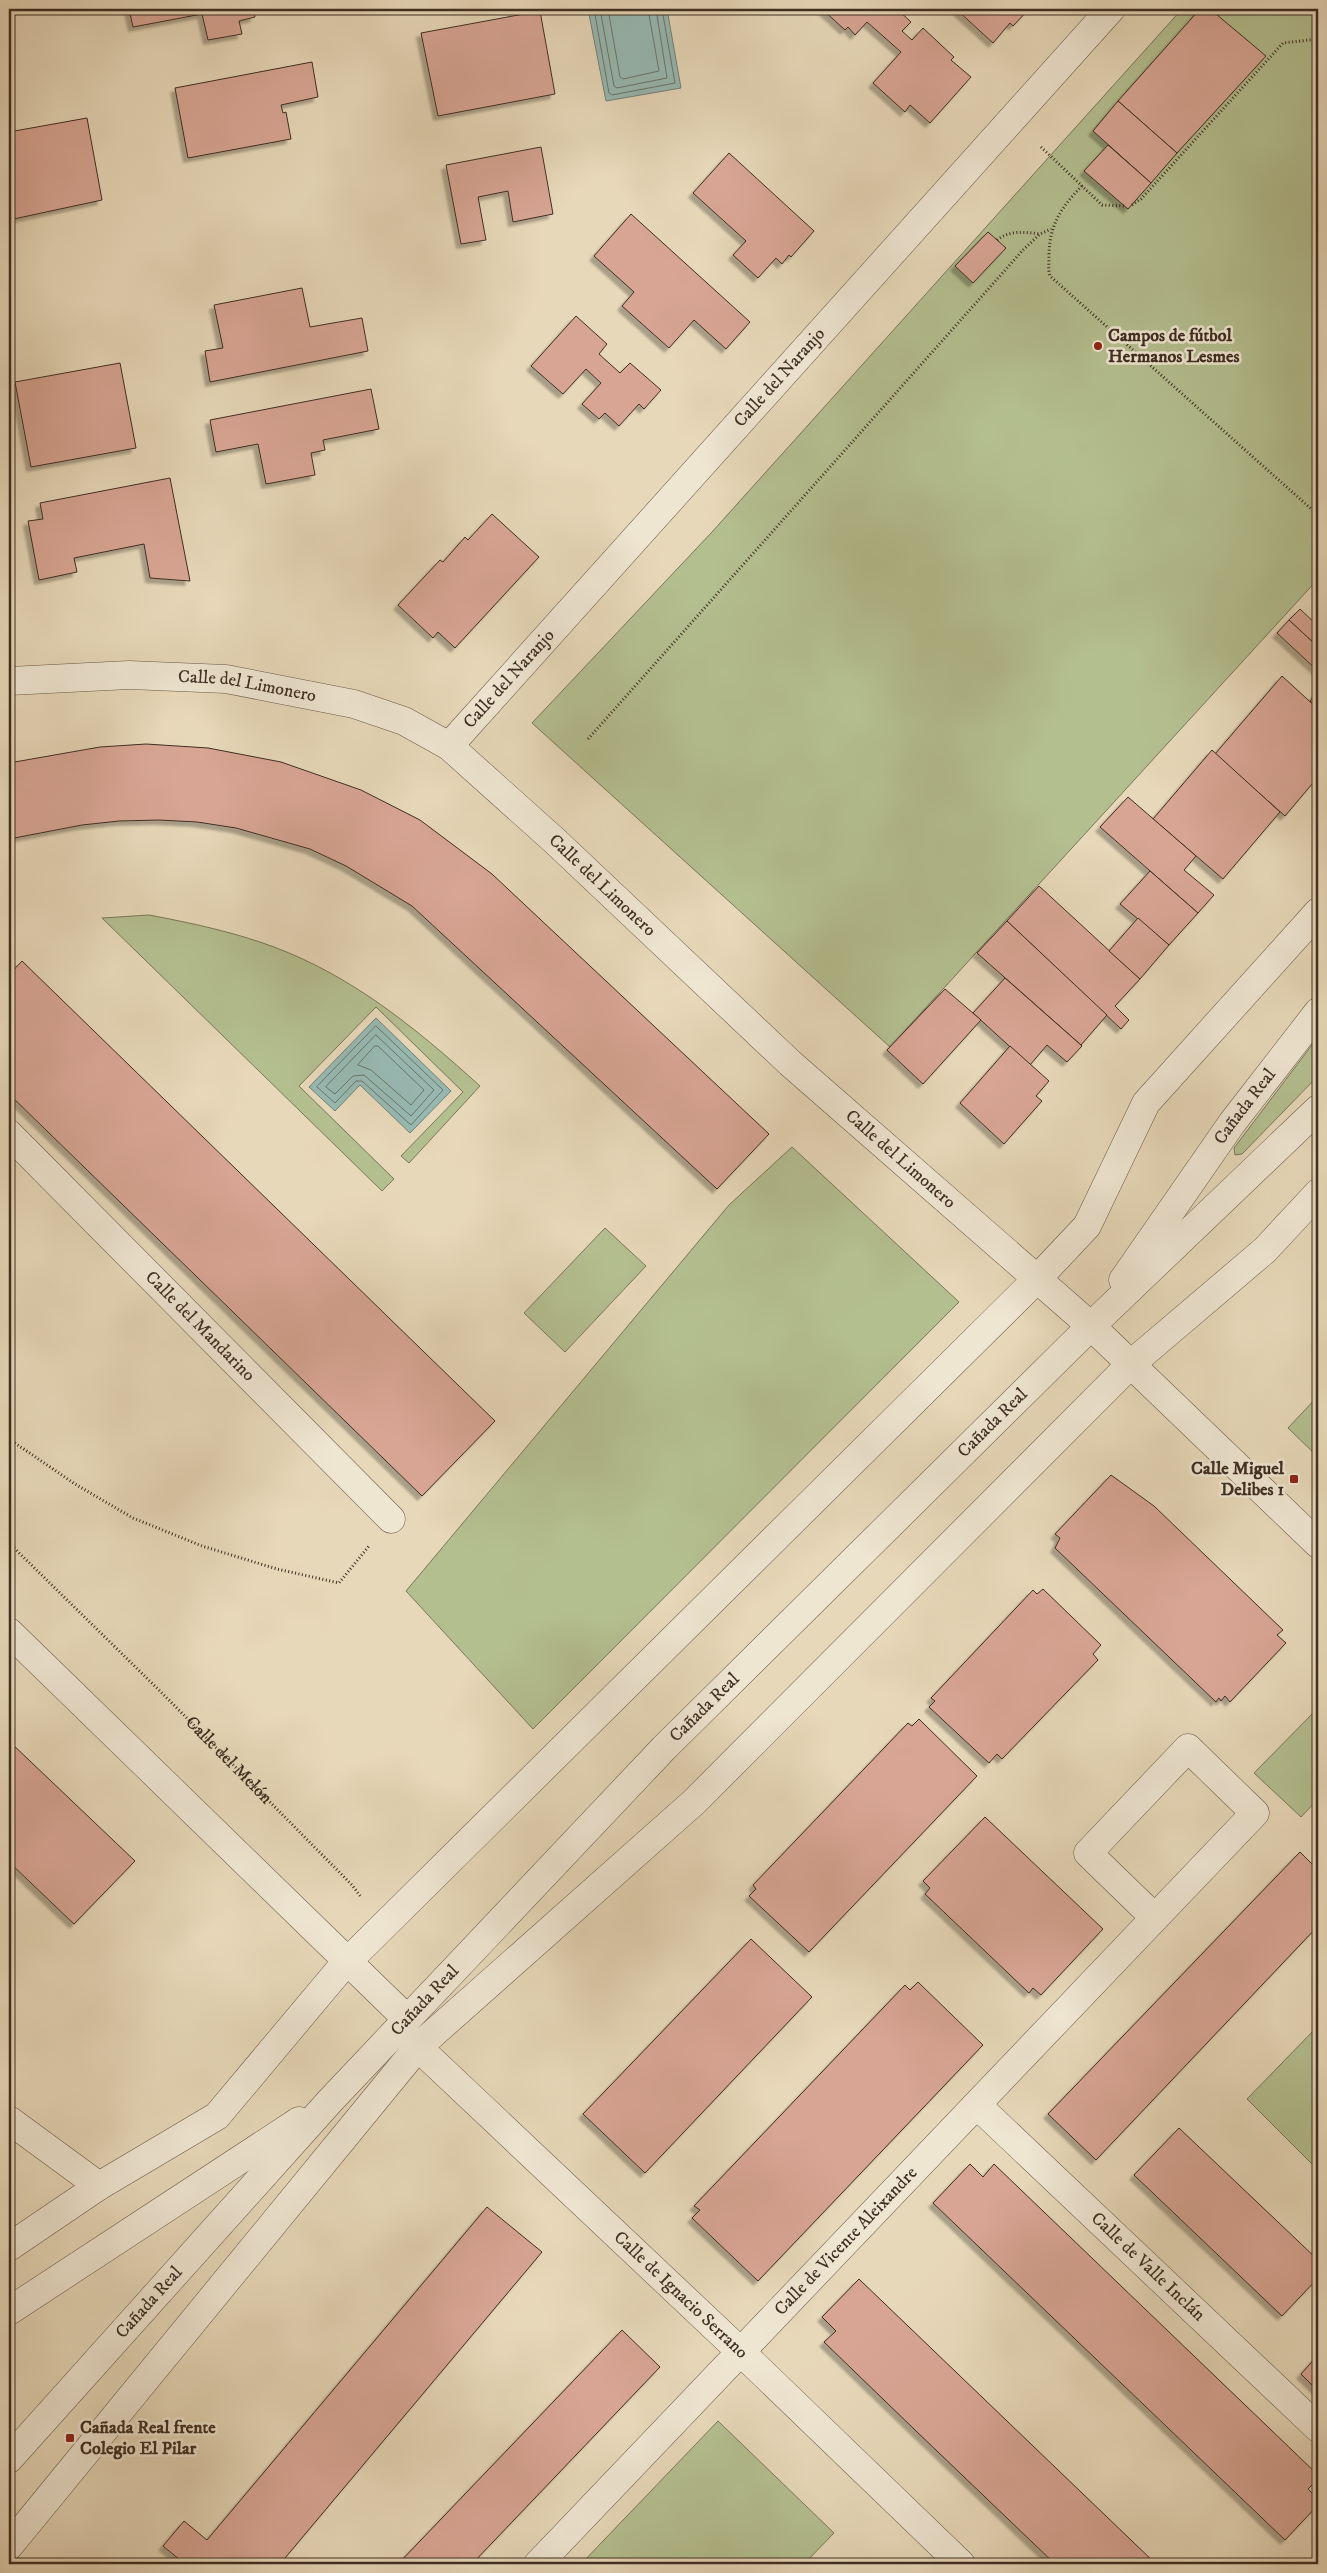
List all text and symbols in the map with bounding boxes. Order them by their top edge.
street label: Calle del Naranjo [729,323,830,432]
place label: Campos de fútbol Hermanos Lesmes [1108,325,1240,368]
marker: Campos de fútbol Hermanos Lesmes [1092,340,1104,352]
street label: Calle del Naranjo [459,625,560,733]
street label: Calle del Limonero [178,666,318,707]
street label: Calle del Limonero [544,830,660,942]
street label: Cañada Real [1209,1064,1281,1149]
street label: Calle del Limonero [840,1105,960,1214]
street label: Calle del Mandarino [140,1266,260,1386]
street label: Cañada Real [953,1383,1033,1462]
place label: Calle Miguel Delibes 1 [1191,1458,1285,1501]
marker: Calle Miguel Delibes 1 [1288,1473,1300,1485]
street label: Cañada Real [665,1668,745,1747]
street label: Calle del Melón [181,1712,277,1809]
street label: Cañada Real [386,1960,464,2041]
street label: Calle de Vicente Aleixandre [770,2162,922,2320]
street label: Calle de Valle Inclán [1086,2208,1210,2327]
street label: Calle de Ignacio Serrano [609,2227,753,2364]
street label: Cañada Real [111,2261,188,2343]
place label: Cañada Real frente Colegio El Pilar [80,2417,216,2460]
marker: Cañada Real frente Colegio El Pilar [64,2432,76,2444]

